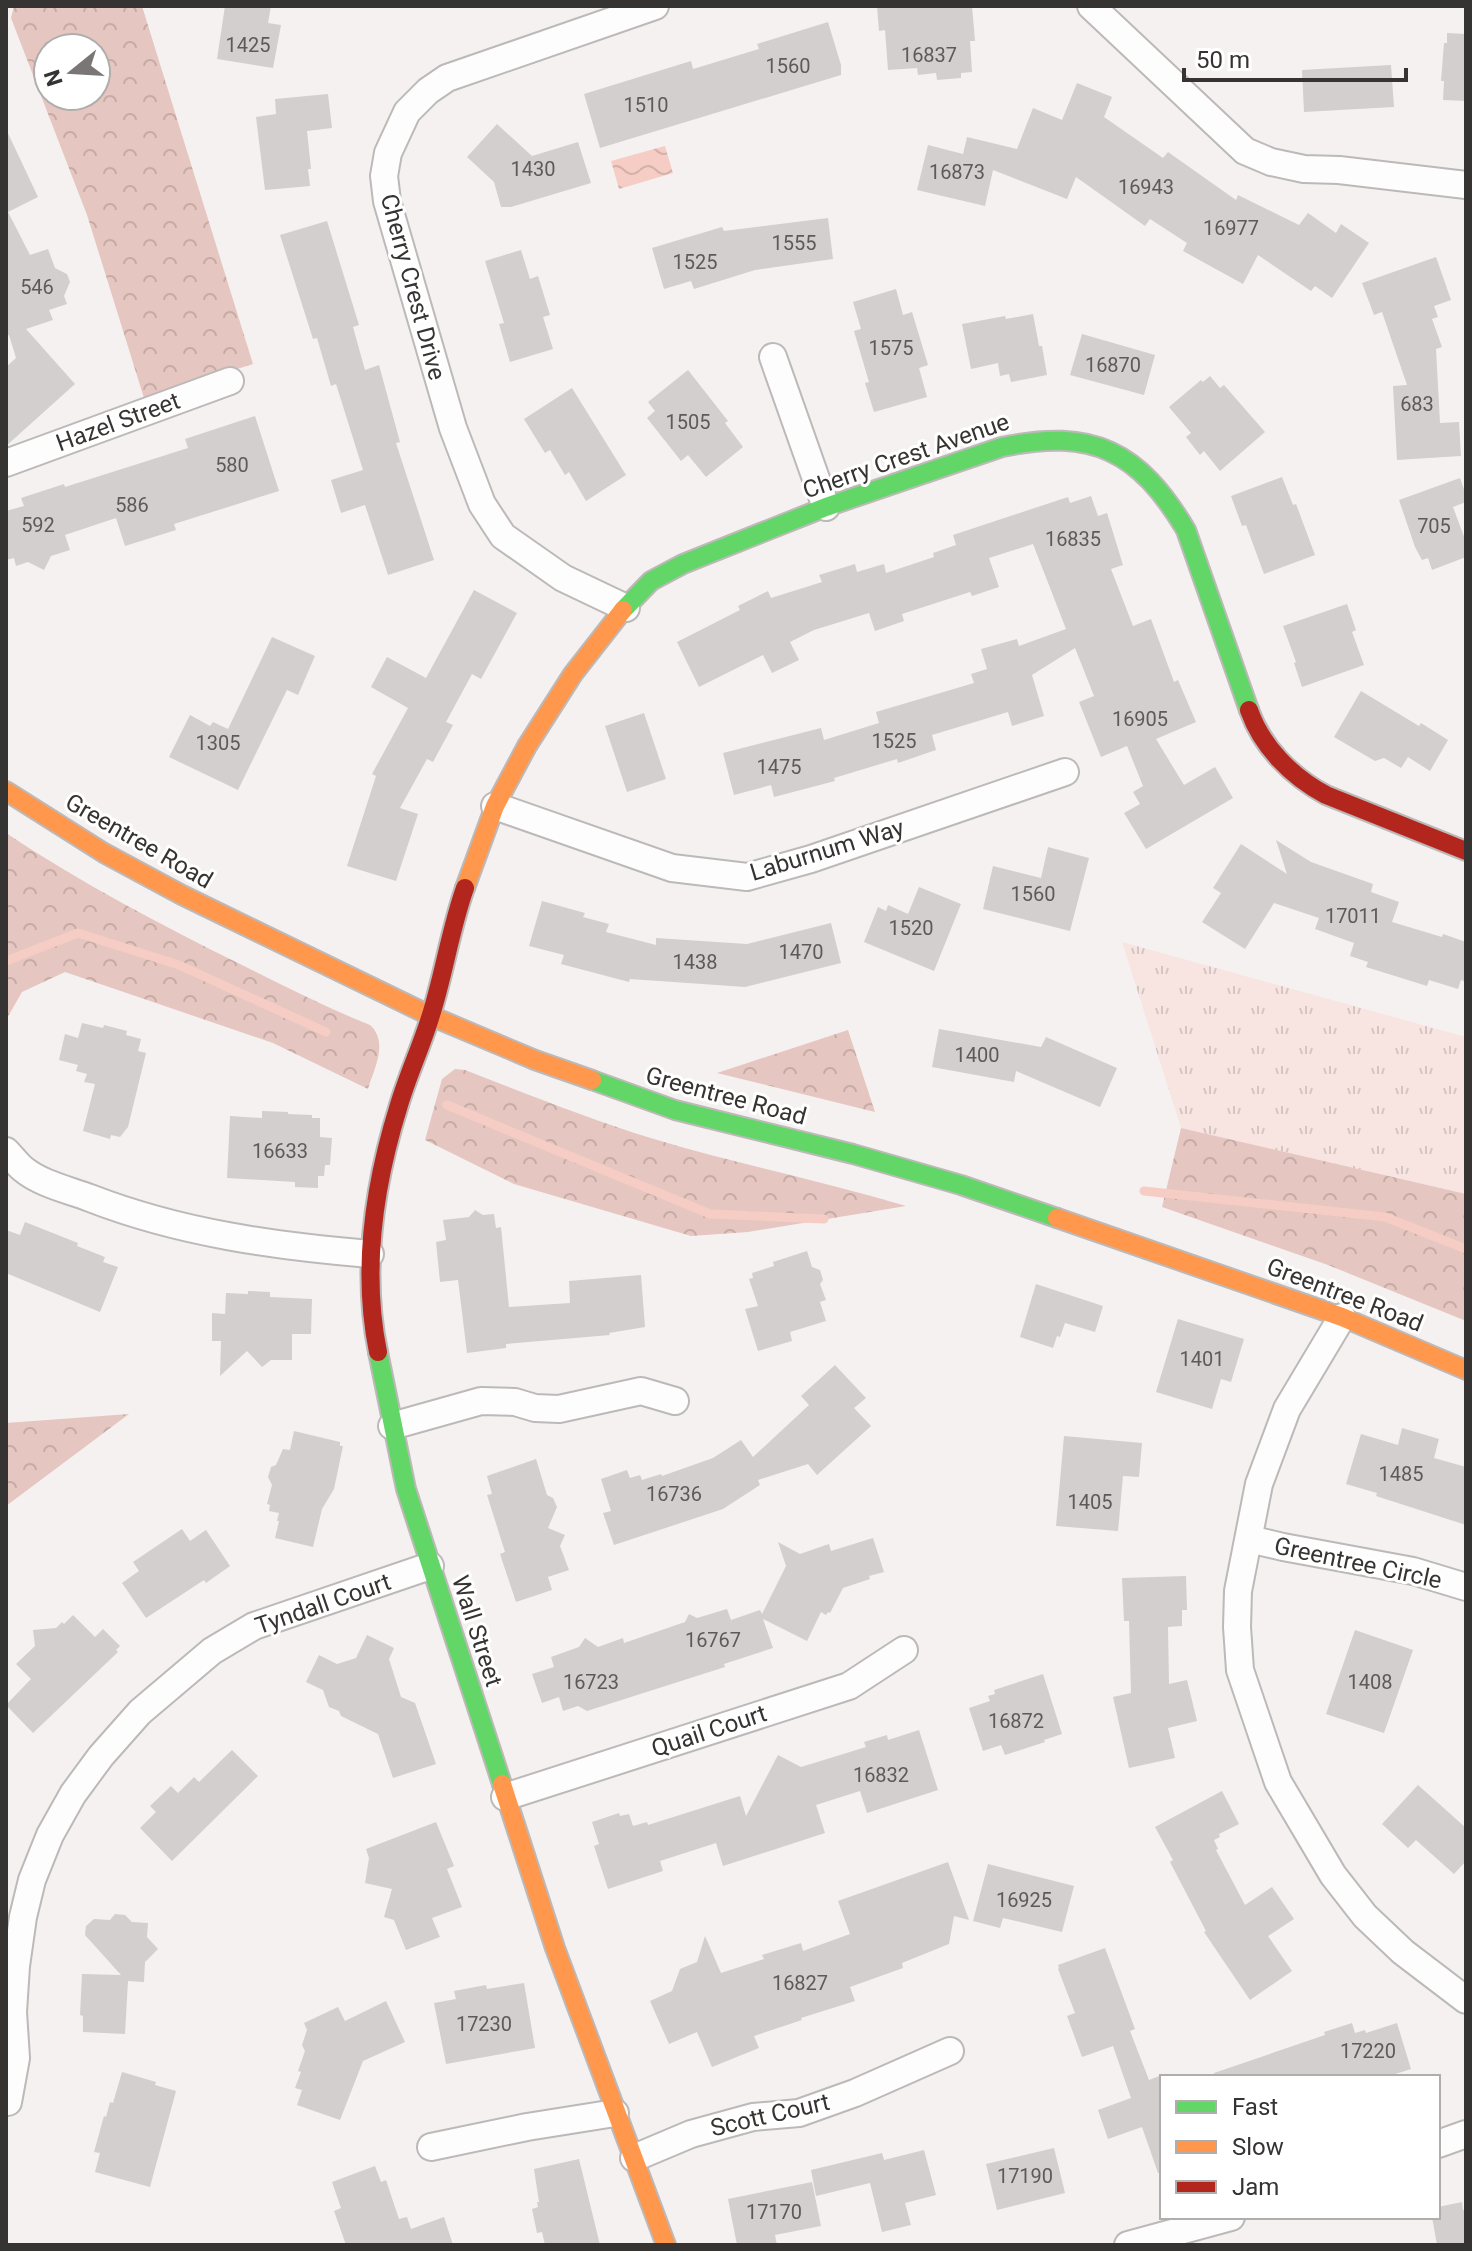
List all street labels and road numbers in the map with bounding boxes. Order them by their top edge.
street label: Cherry Crest Drive [375,191,451,383]
street label: Hazel Street [52,387,184,457]
street label: Cherry Crest Avenue [799,408,1013,504]
street label: Greentree Road [60,788,218,894]
street label: Laburnum Way [747,813,908,887]
street label: Greentree Road [643,1061,809,1131]
street label: Greentree Road [1263,1252,1427,1338]
street label: Greentree Circle [1272,1532,1444,1594]
street label: Tyndall Court [252,1568,395,1640]
street label: Wall Street [446,1572,508,1690]
street label: Quail Court [648,1699,770,1763]
street label: Scott Court [708,2088,832,2142]

